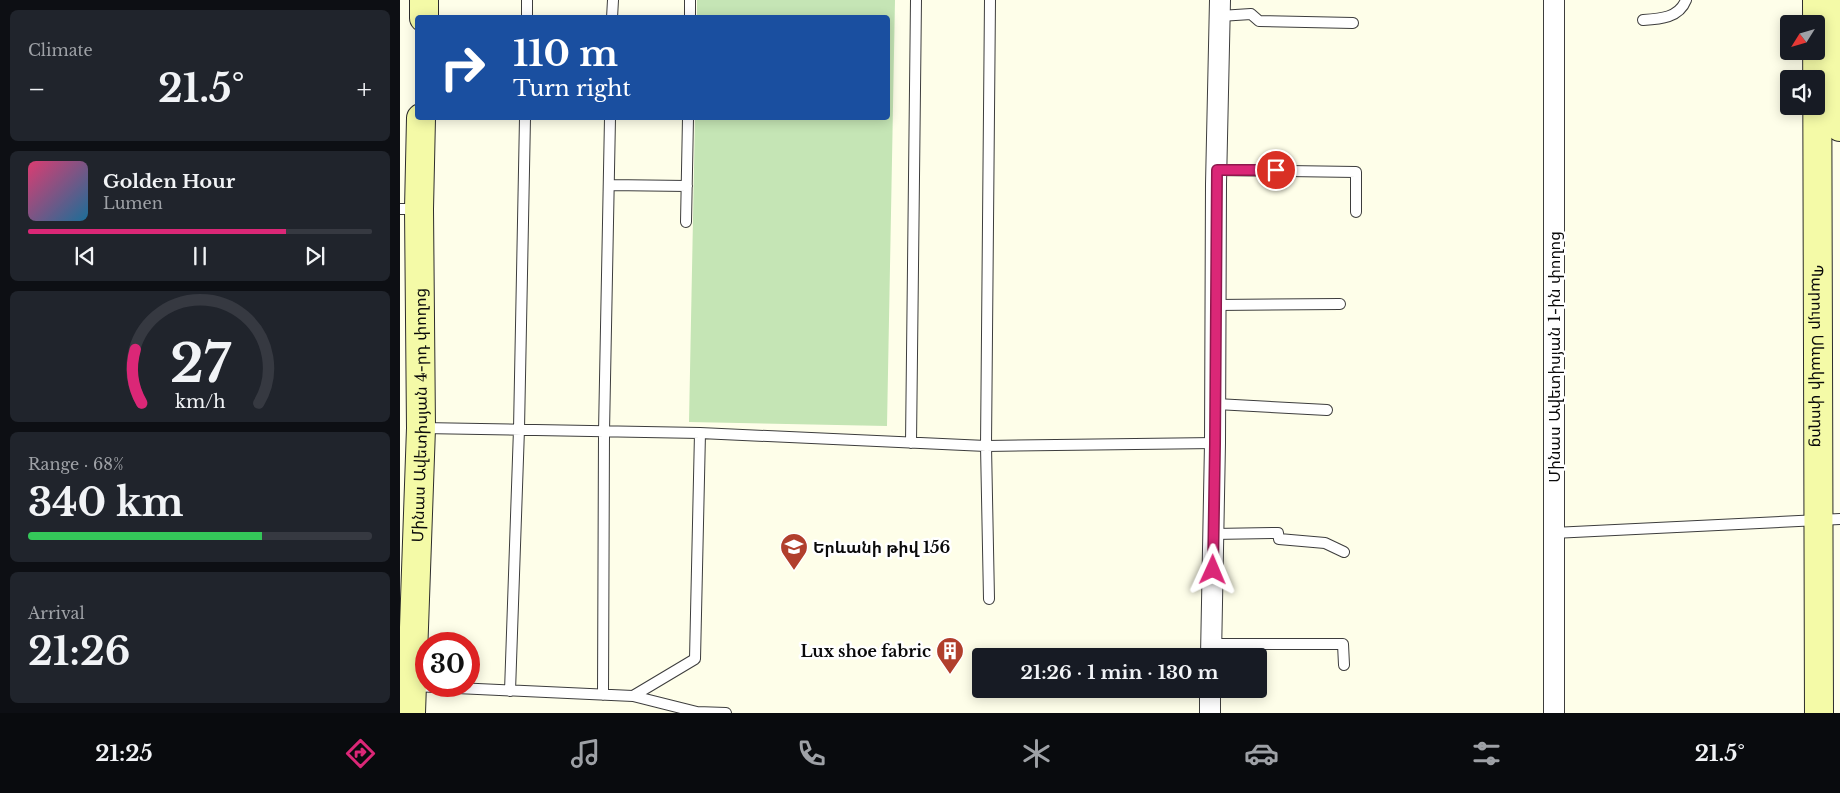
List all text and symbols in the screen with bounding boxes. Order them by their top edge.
north arrow [1780,15,1825,60]
map controls [1780,15,1825,115]
text: 110 m [513,32,618,75]
icon: right [430,35,495,100]
text: Climate [28,40,93,60]
text: 21.5° [158,65,244,112]
button: sound [1780,70,1825,115]
text: − [28,72,46,107]
text: + [357,72,372,107]
text: Turn right [513,75,631,102]
pin [1255,149,1297,191]
icon: arrive [1262,156,1290,184]
text: Golden Hour [103,170,235,193]
text: Lumen [103,193,163,213]
street label: Մինաս Ավետիսյան 1-ին փողոց [1544,231,1564,483]
icon: previous [71,242,99,270]
icon: pause [186,242,214,270]
icon: next [301,242,329,270]
street label: Պարույր Սևակի փողոց [1808,265,1828,447]
street label: Մինաս Ավետիսյան 4-րդ փողոց [407,288,431,543]
text: 27 [170,332,232,396]
text: km/h [175,391,225,413]
text: Range · 68% [28,454,124,474]
text: 340 km [28,479,184,526]
school or university icon: Երևանի թիվ 156 [779,532,809,571]
place label: Երևանի թիվ 156 [813,537,951,557]
position arrow [1186,543,1238,595]
text: Arrival [28,603,85,623]
text: 21:26 [28,628,130,675]
speed limit sign: 30 [415,632,480,697]
building icon: Lux shoe fabric [935,636,965,675]
place label: Lux shoe fabric [800,641,931,661]
text: 21:26 · 1 min · 130 m [1021,661,1218,684]
icon: directions [343,736,378,771]
icon: music [568,736,603,771]
icon: phone [794,736,829,771]
icon: climate [1019,736,1054,771]
icon: car [1244,736,1279,771]
icon: filters [1469,736,1504,771]
text: 21:25 [95,740,153,767]
text: 21.5° [1695,740,1745,767]

